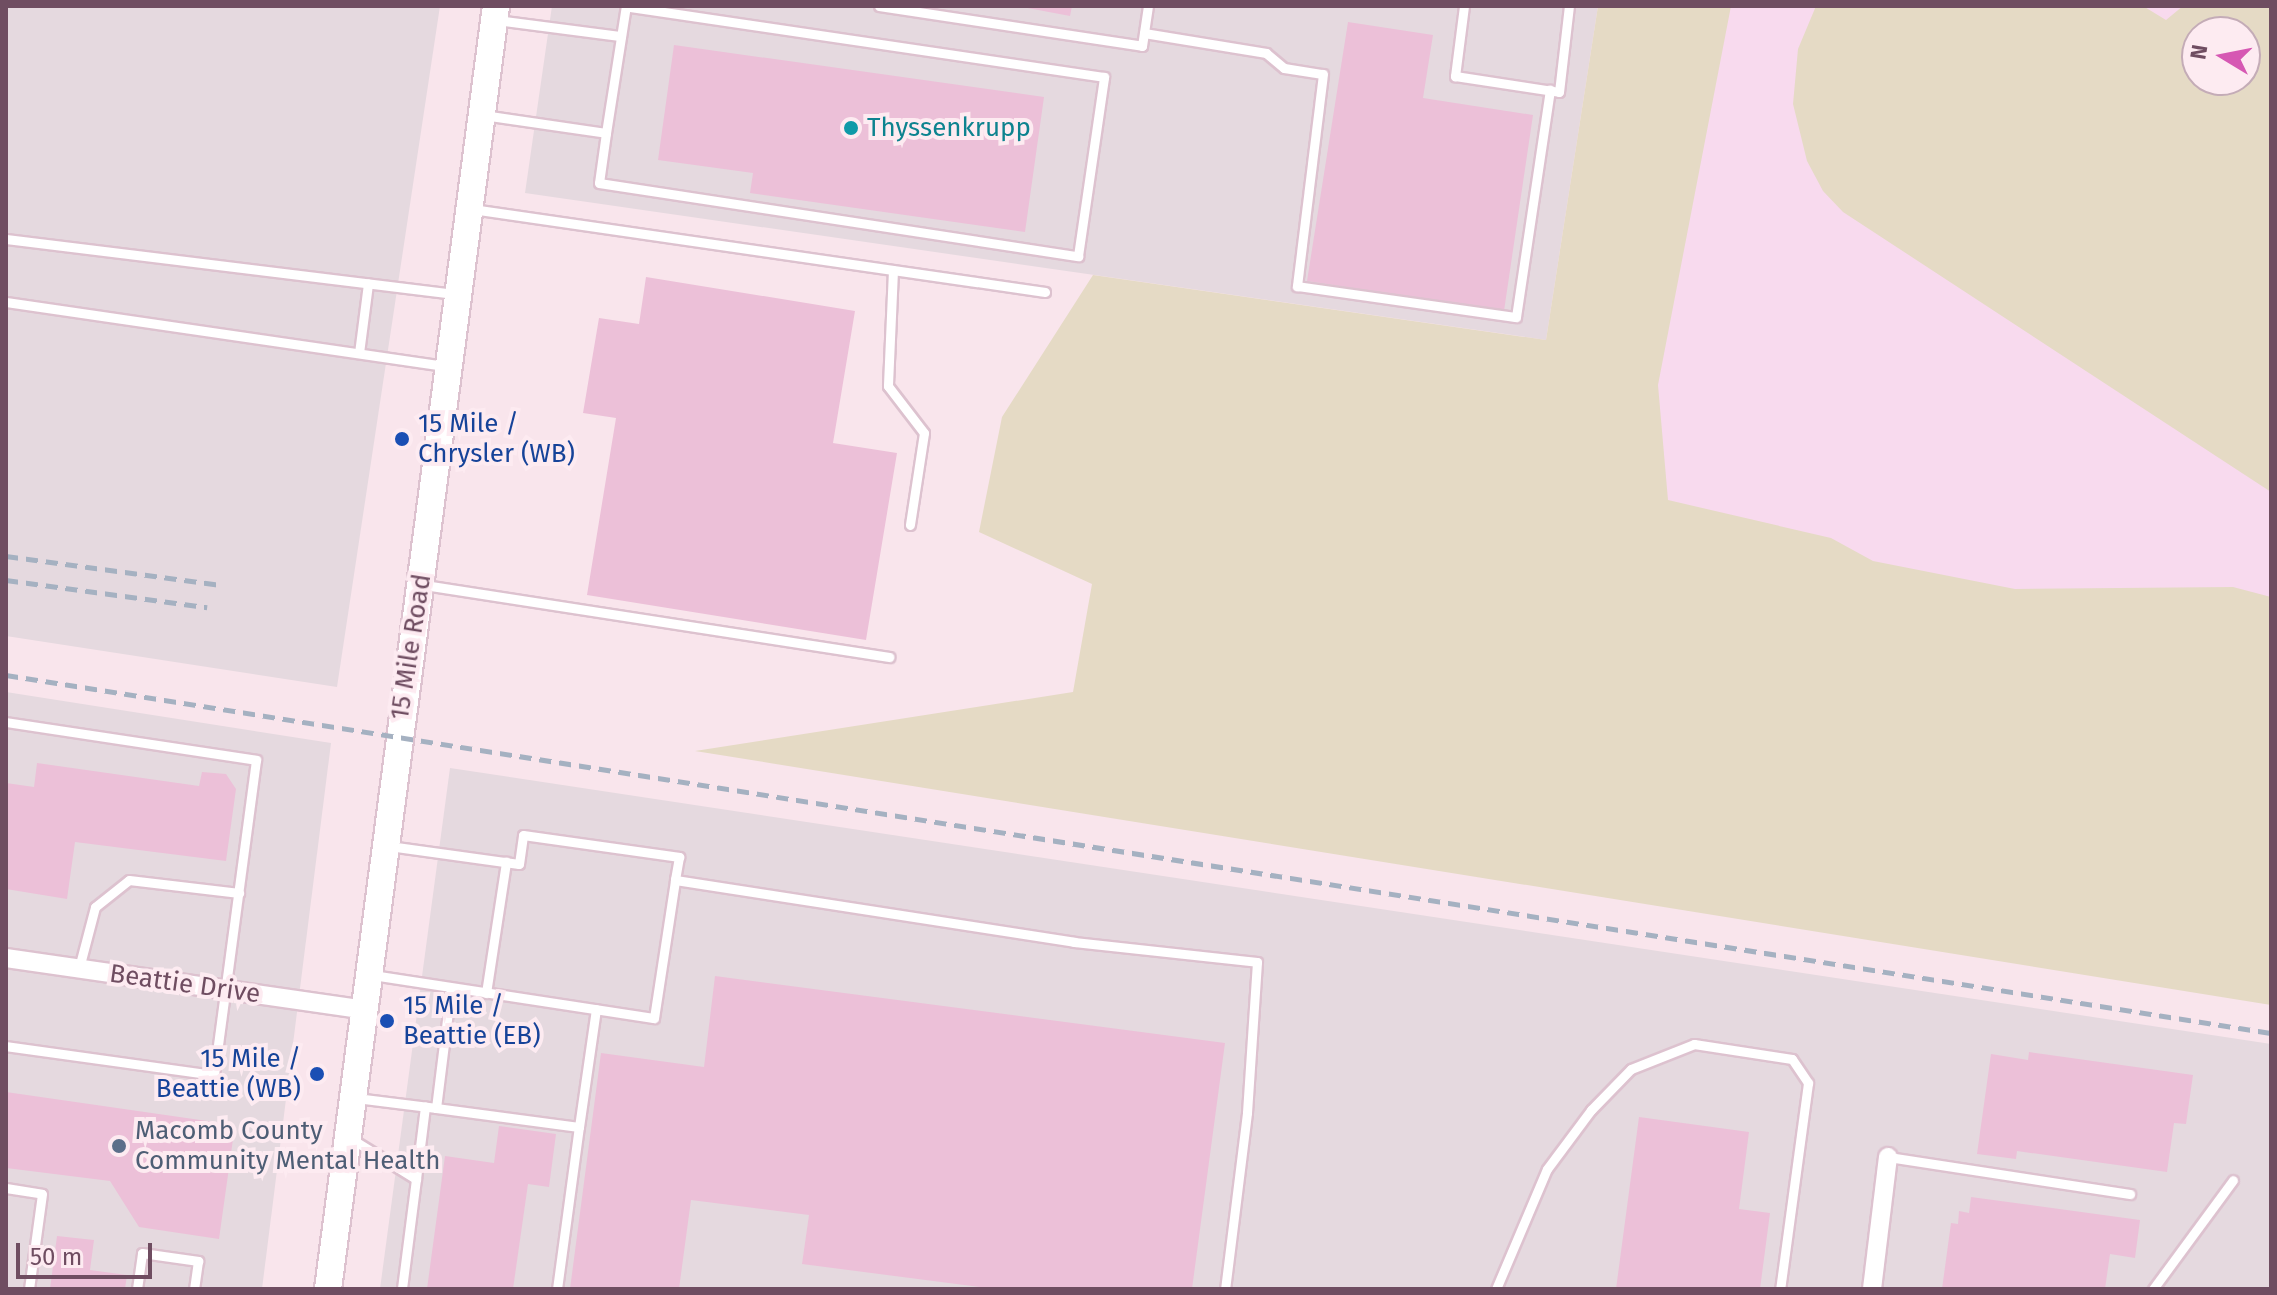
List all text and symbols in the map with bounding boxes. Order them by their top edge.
north arrow [2181,16,2261,96]
text: N [2184,43,2213,62]
place label: Thyssenkrupp [867,112,1031,144]
marker: Thyssenkrupp [842,119,860,137]
place label: 15 Mile / Chrysler (WB) [418,408,575,470]
marker: 15 Mile / Chrysler (WB) [393,430,411,448]
street label: 15 Mile Road [384,572,438,722]
street label: Beattie Drive [108,958,262,1010]
place label: 15 Mile / Beattie (EB) [403,990,541,1052]
marker: 15 Mile / Beattie (EB) [378,1012,396,1030]
place label: 15 Mile / Beattie (WB) [156,1043,301,1104]
marker: 15 Mile / Beattie (WB) [308,1065,326,1083]
place label: Macomb County Community Mental Health [135,1115,440,1176]
marker: Macomb County Community Mental Health [110,1137,128,1155]
scale bar [20,1227,156,1277]
text: 50 m [30,1243,82,1271]

